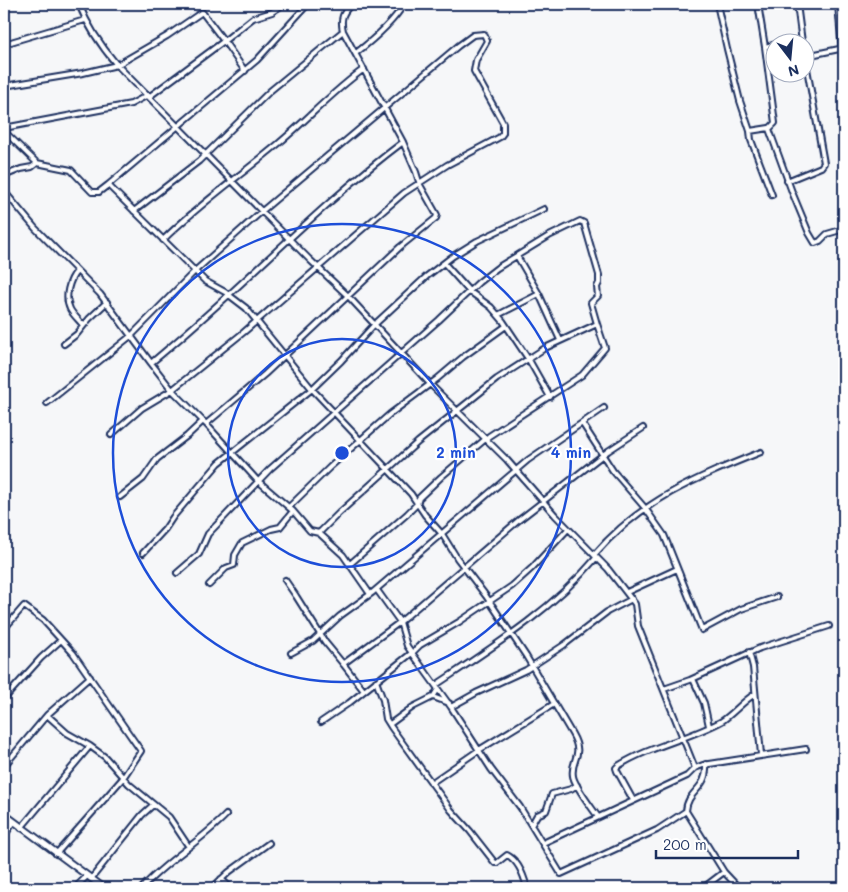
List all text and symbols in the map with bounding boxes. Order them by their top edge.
north arrow [766,32,816,82]
text: N [786,60,801,82]
text: 2 min [436,442,476,462]
text: 4 min [551,442,591,462]
centre of rings [333,444,351,462]
scale bar [656,827,798,859]
text: 200 m [663,834,707,854]

